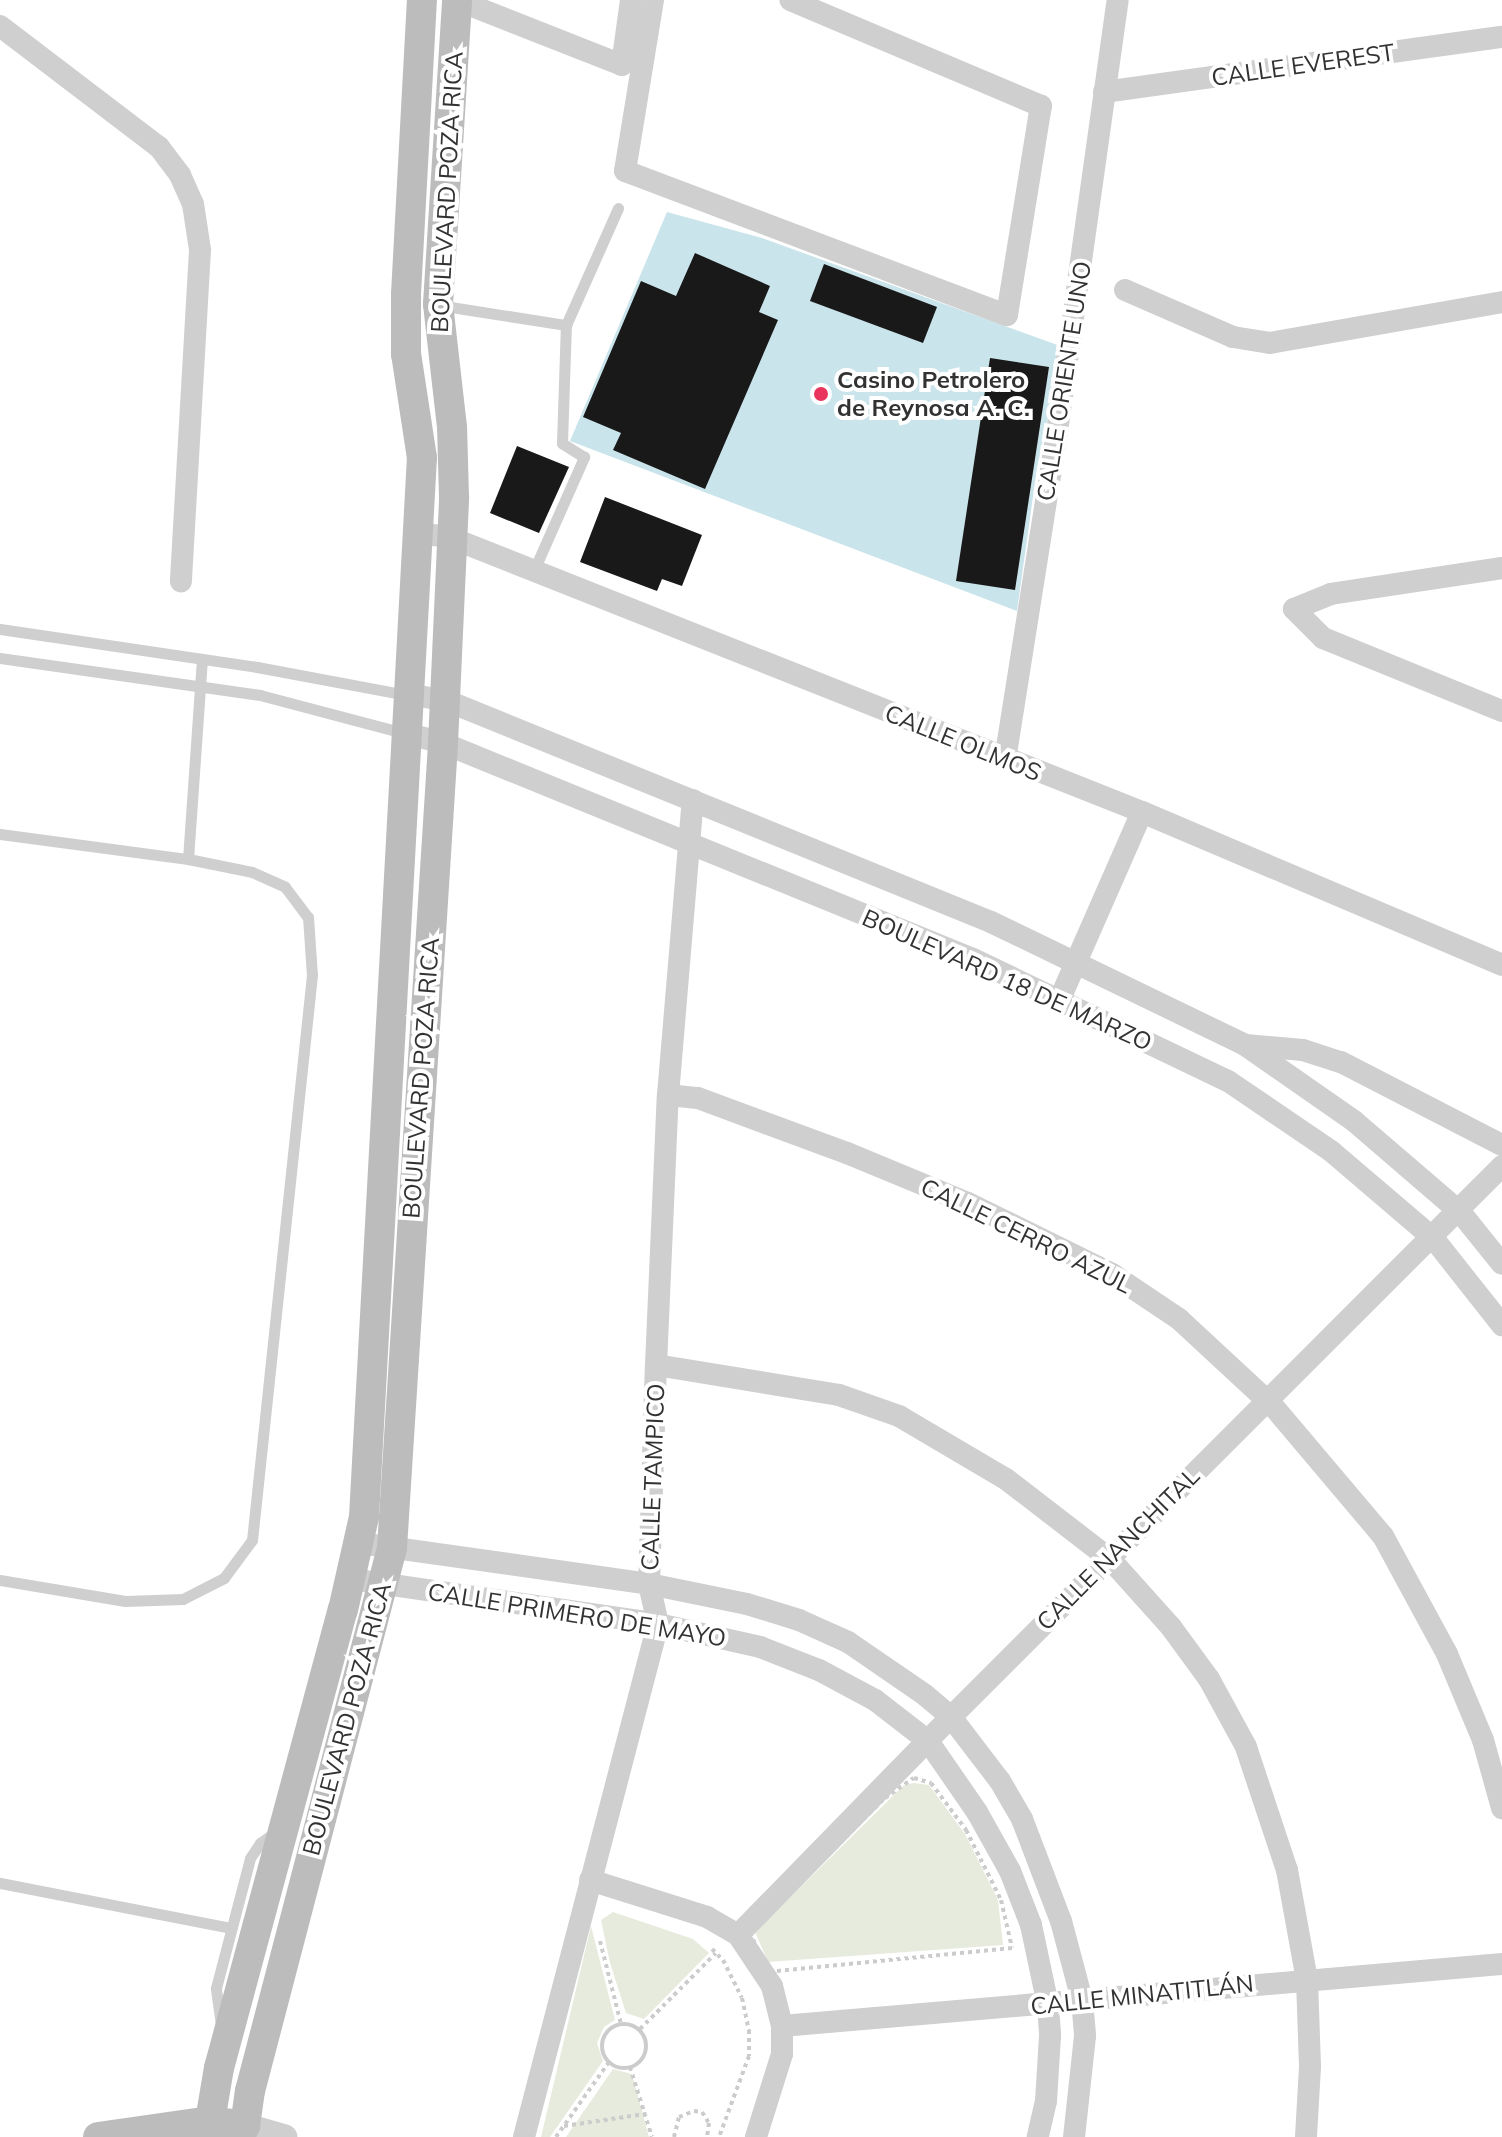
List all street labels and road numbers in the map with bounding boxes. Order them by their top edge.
street label: CALLE EVEREST [1210,38,1396,92]
street label: BOULEVARD POZA RICA [425,51,469,333]
street label: CALLE ORIENTE UNO [1031,259,1097,503]
street label: CALLE OLMOS [881,699,1045,787]
street label: BOULEVARD 18 DE MARZO [858,903,1156,1057]
street label: BOULEVARD POZA RICA [397,937,445,1219]
street label: CALLE CERRO AZUL [916,1172,1136,1300]
street label: CALLE TAMPICO [635,1383,671,1571]
street label: CALLE NANCHITAL [1031,1462,1205,1636]
street label: CALLE PRIMERO DE MAYO [426,1577,728,1653]
street label: BOULEVARD POZA RICA [297,1579,397,1859]
street label: CALLE MINATITLÁN [1029,1969,1255,2021]

